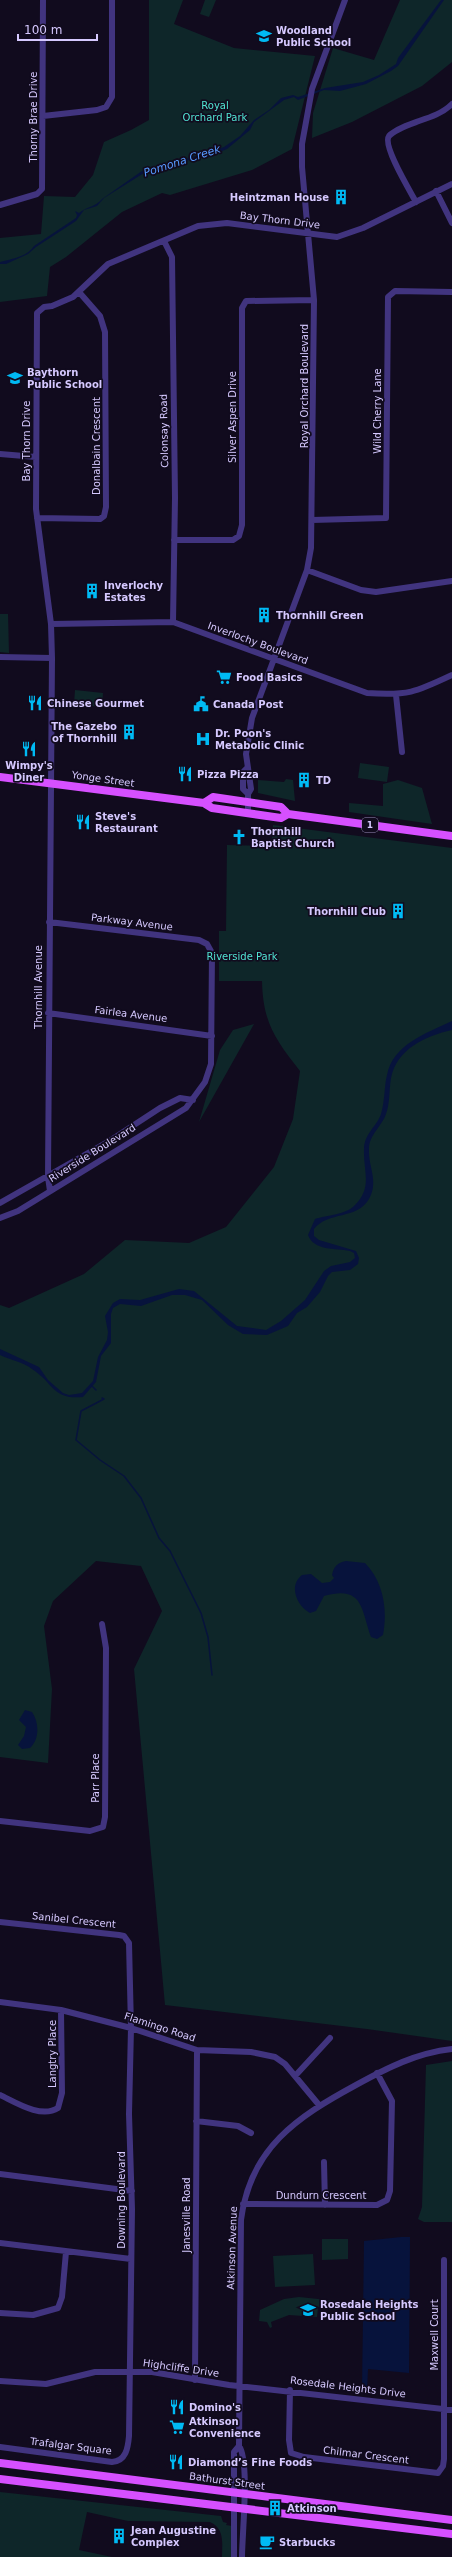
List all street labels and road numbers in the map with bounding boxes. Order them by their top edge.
street label: Thorny Brae Drive [28,71,39,164]
street label: Bay Thorn Drive [239,210,321,230]
street label: Royal Orchard Boulevard [299,324,310,448]
street label: Wild Cherry Lane [372,368,383,454]
street label: Silver Aspen Drive [227,371,238,463]
street label: Colonsay Road [158,394,170,468]
street label: Donalbain Crescent [91,397,102,495]
street label: Bay Thorn Drive [21,401,32,481]
street label: Inverlochy Boulevard [206,620,310,666]
street label: Yonge Street [70,769,135,789]
road number: 1 [362,818,378,832]
street label: Parkway Avenue [91,912,173,932]
street label: Thornhill Avenue [33,945,44,1030]
street label: Fairlea Avenue [94,1004,168,1024]
street label: Riverside Boulevard [47,1122,137,1184]
street label: Parr Place [90,1753,101,1803]
street label: Sanibel Crescent [32,1910,117,1930]
street label: Flamingo Road [123,2010,197,2044]
street label: Langtry Place [47,2020,58,2088]
street label: Downing Boulevard [116,2151,127,2249]
street label: Janesville Road [181,2177,192,2254]
street label: Dundurn Crescent [276,2190,366,2201]
street label: Atkinson Avenue [225,2206,239,2290]
street label: Maxwell Court [429,2299,440,2371]
street label: Highcliffe Drive [142,2357,220,2379]
street label: Rosedale Heights Drive [289,2374,407,2400]
street label: Trafalgar Square [29,2435,113,2456]
street label: Chilmar Crescent [323,2444,410,2466]
street label: Bathurst Street [188,2470,266,2492]

